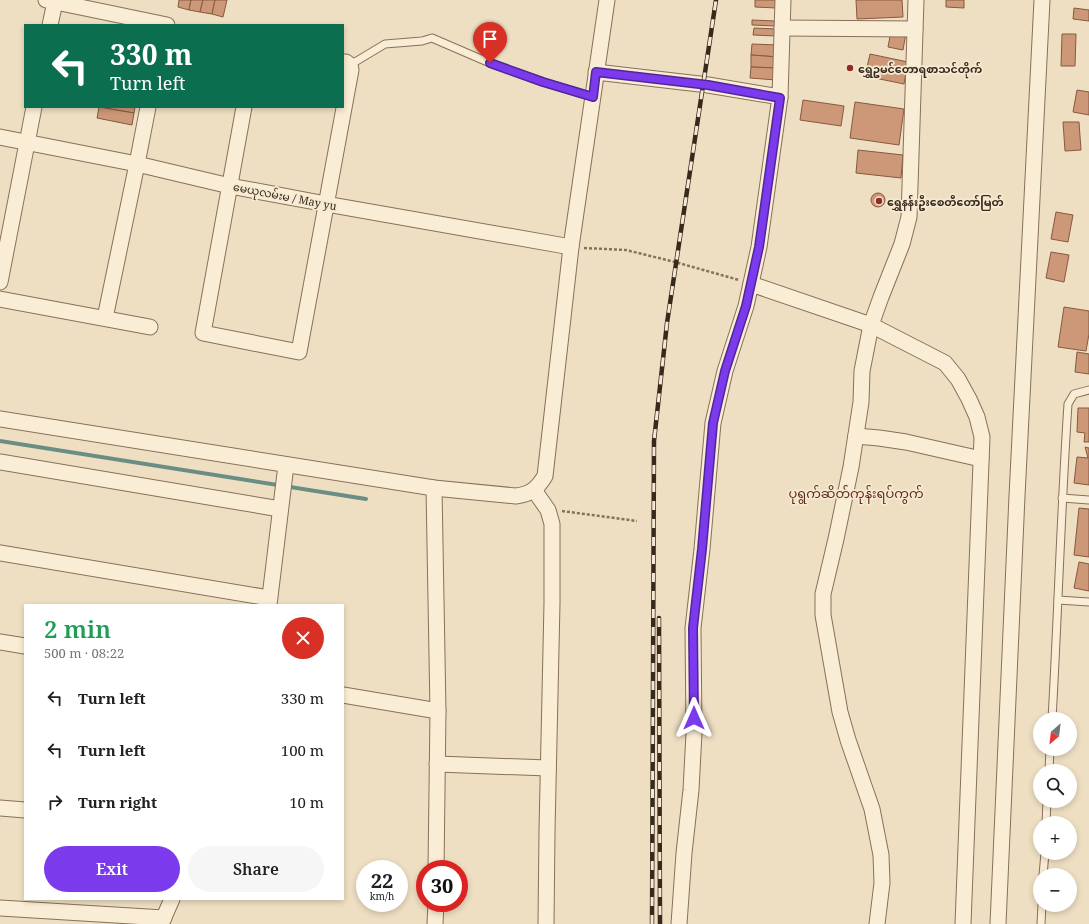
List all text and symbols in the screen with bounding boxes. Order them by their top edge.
pin [473,22,507,63]
icon: arrive [479,28,501,50]
text: 330 m [110,35,192,73]
icon: left [44,40,96,92]
place label: ရွှေဥမင်တောရစာသင်တိုက် [858,61,982,79]
marker: ရွှေဥမင်တောရစာသင်တိုက် [845,63,855,73]
text: Turn left [110,71,185,95]
street label: မေယုလမ်းမ / May yu [232,179,338,215]
place label: ရွှေနန်းဦးစေတီတော်မြတ် [887,194,1004,212]
marker: ရွှေနန်းဦးစေတီတော်မြတ် [874,196,884,206]
district label: ပုရွက်ဆိတ်ကုန်းရပ်ကွက် [788,484,924,504]
text: 2 min [44,612,111,645]
button: close [282,617,324,659]
text: 500 m · 08:22 [44,644,124,662]
icon: left [44,687,66,709]
text: Turn left [78,688,146,708]
text: 330 m [281,688,324,708]
position arrow [673,697,715,739]
north arrow [1033,712,1077,756]
map controls [1033,712,1077,912]
icon: left [44,739,66,761]
text: Turn left [78,740,146,760]
text: 100 m [281,740,324,760]
button: search [1033,764,1077,808]
icon: right [44,791,66,813]
text: Turn right [78,792,157,812]
text: 10 m [289,792,324,812]
button: + [1033,816,1077,860]
button: Exit [44,846,180,892]
button: Share [188,846,324,892]
speed limit sign: 30 [416,860,468,912]
text: 22 [371,867,393,894]
button: − [1033,868,1077,912]
text: km/h [370,889,394,903]

